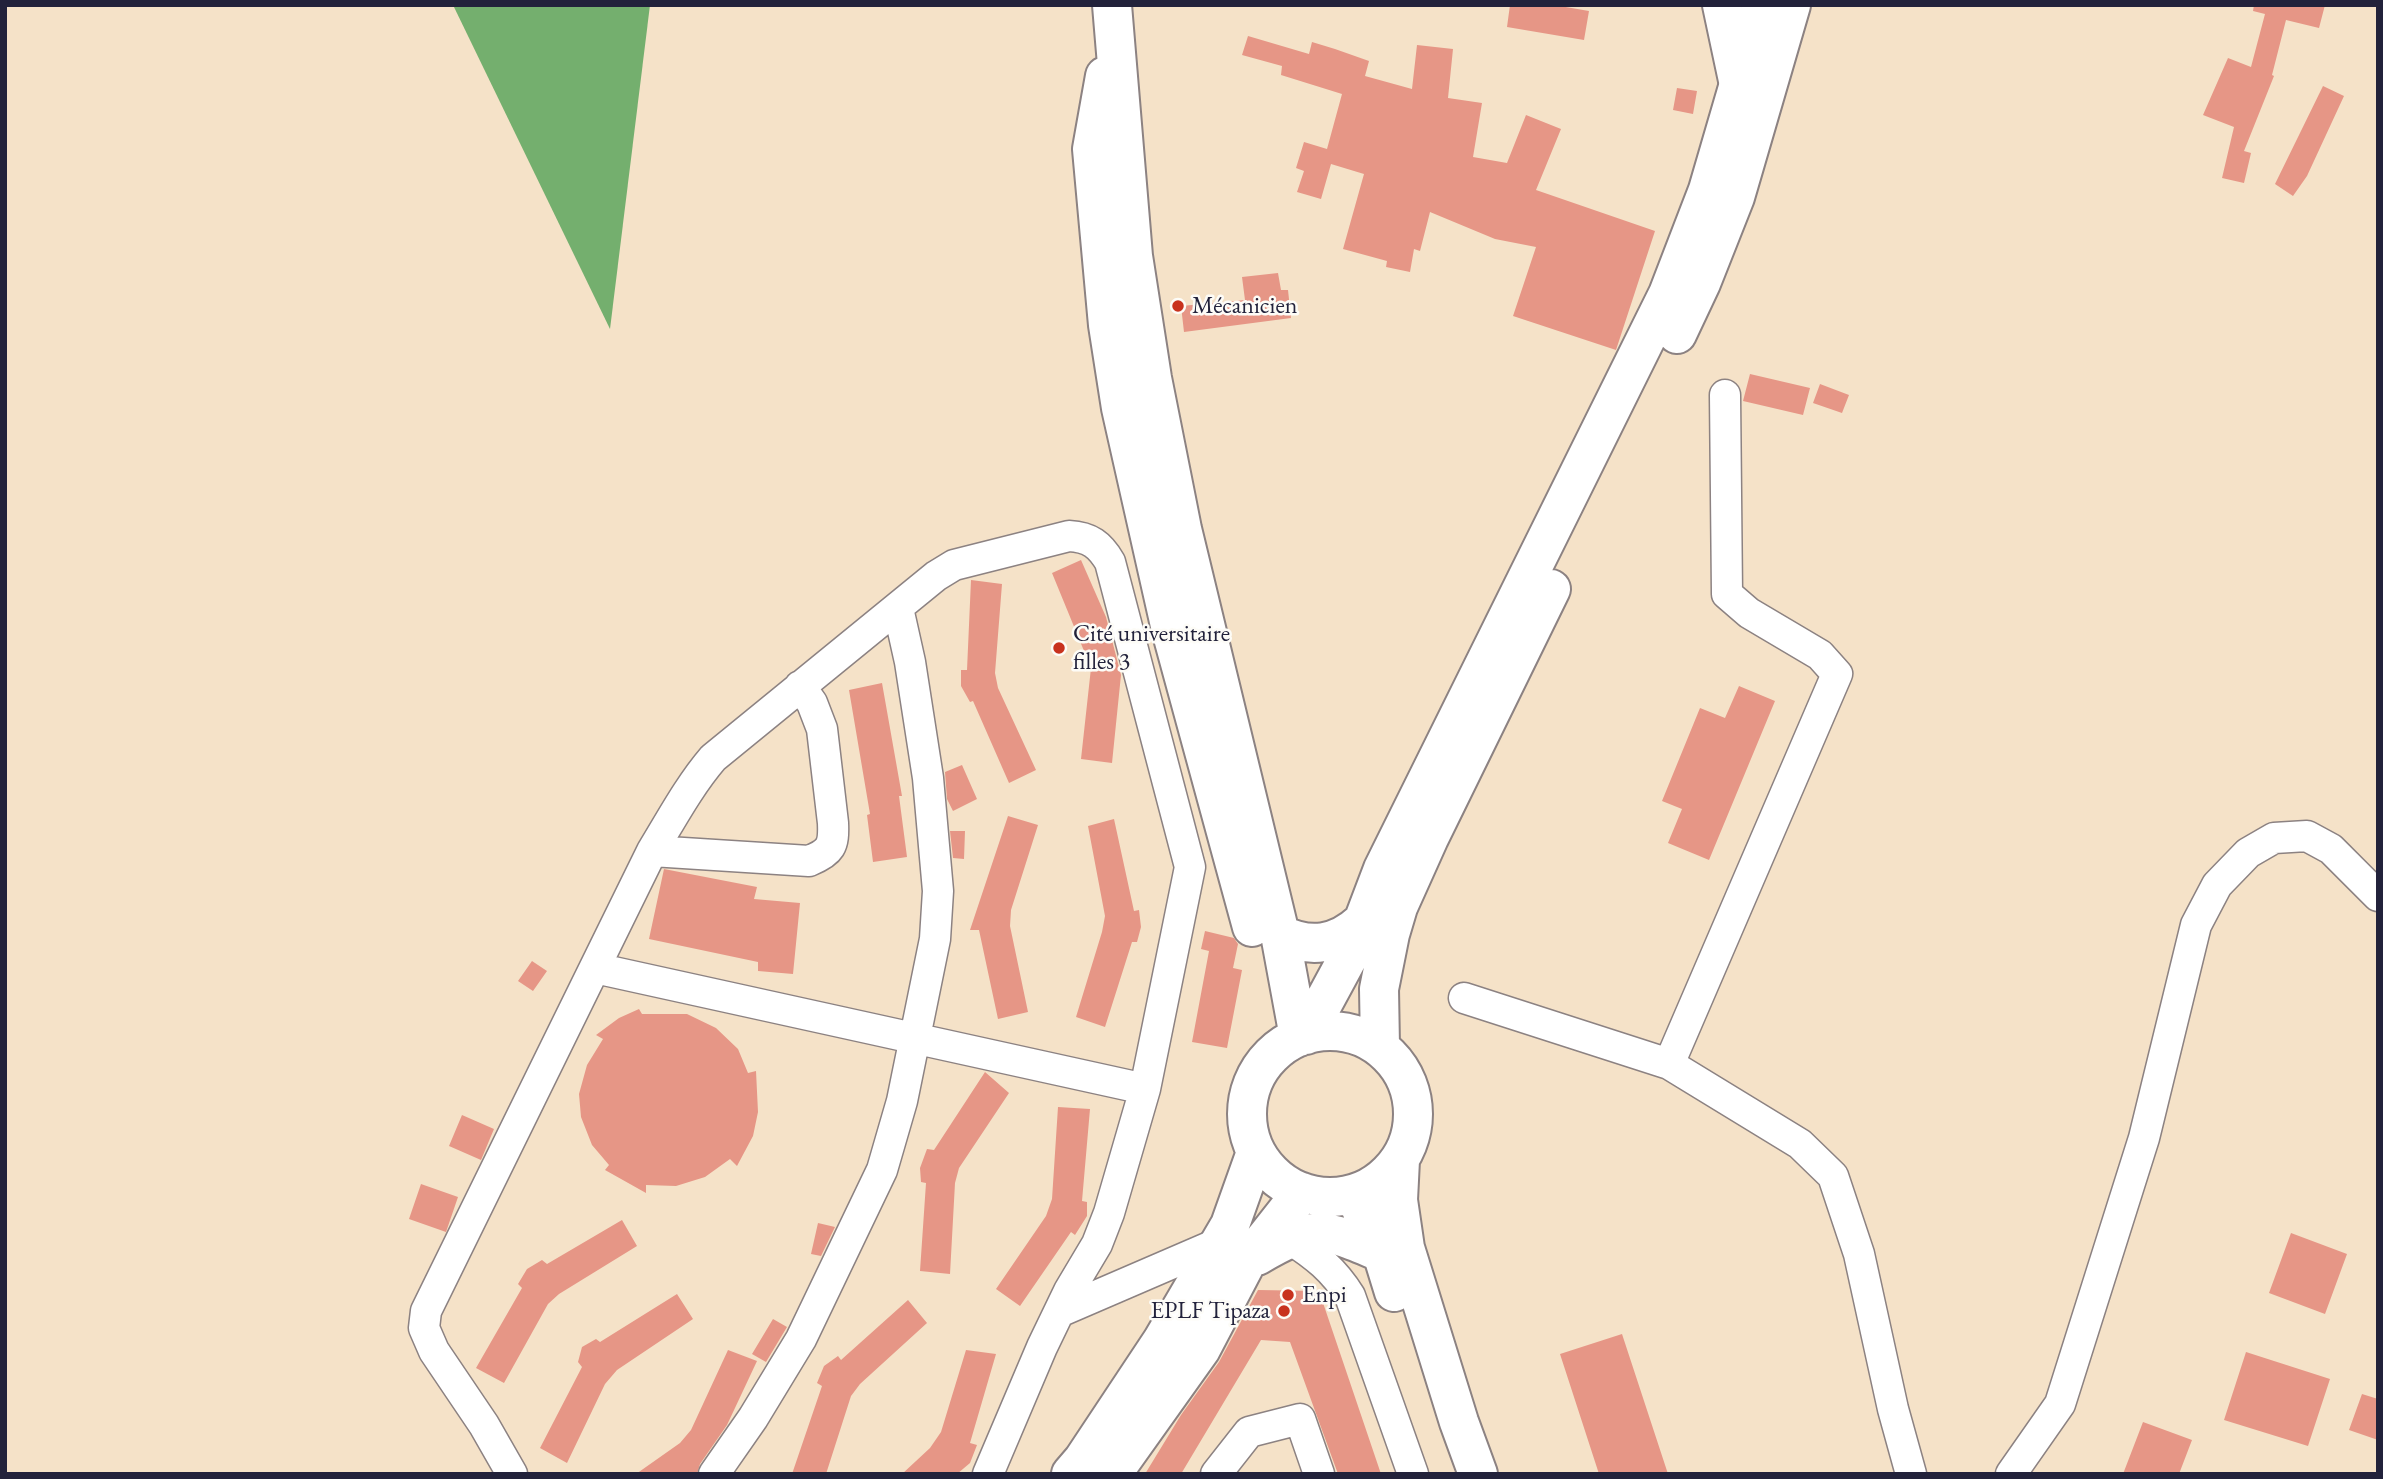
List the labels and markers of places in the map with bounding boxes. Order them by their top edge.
place label: Mécanicien [1192,292,1297,320]
marker: Mécanicien [1170,298,1186,314]
place label: Cité universitaire filles 3 [1073,620,1230,676]
marker: Cité universitaire filles 3 [1051,640,1067,656]
place label: Enpi [1302,1281,1347,1309]
marker: Enpi [1280,1287,1296,1303]
place label: EPLF Tipaza [1150,1297,1270,1325]
marker: EPLF Tipaza [1276,1303,1292,1319]

